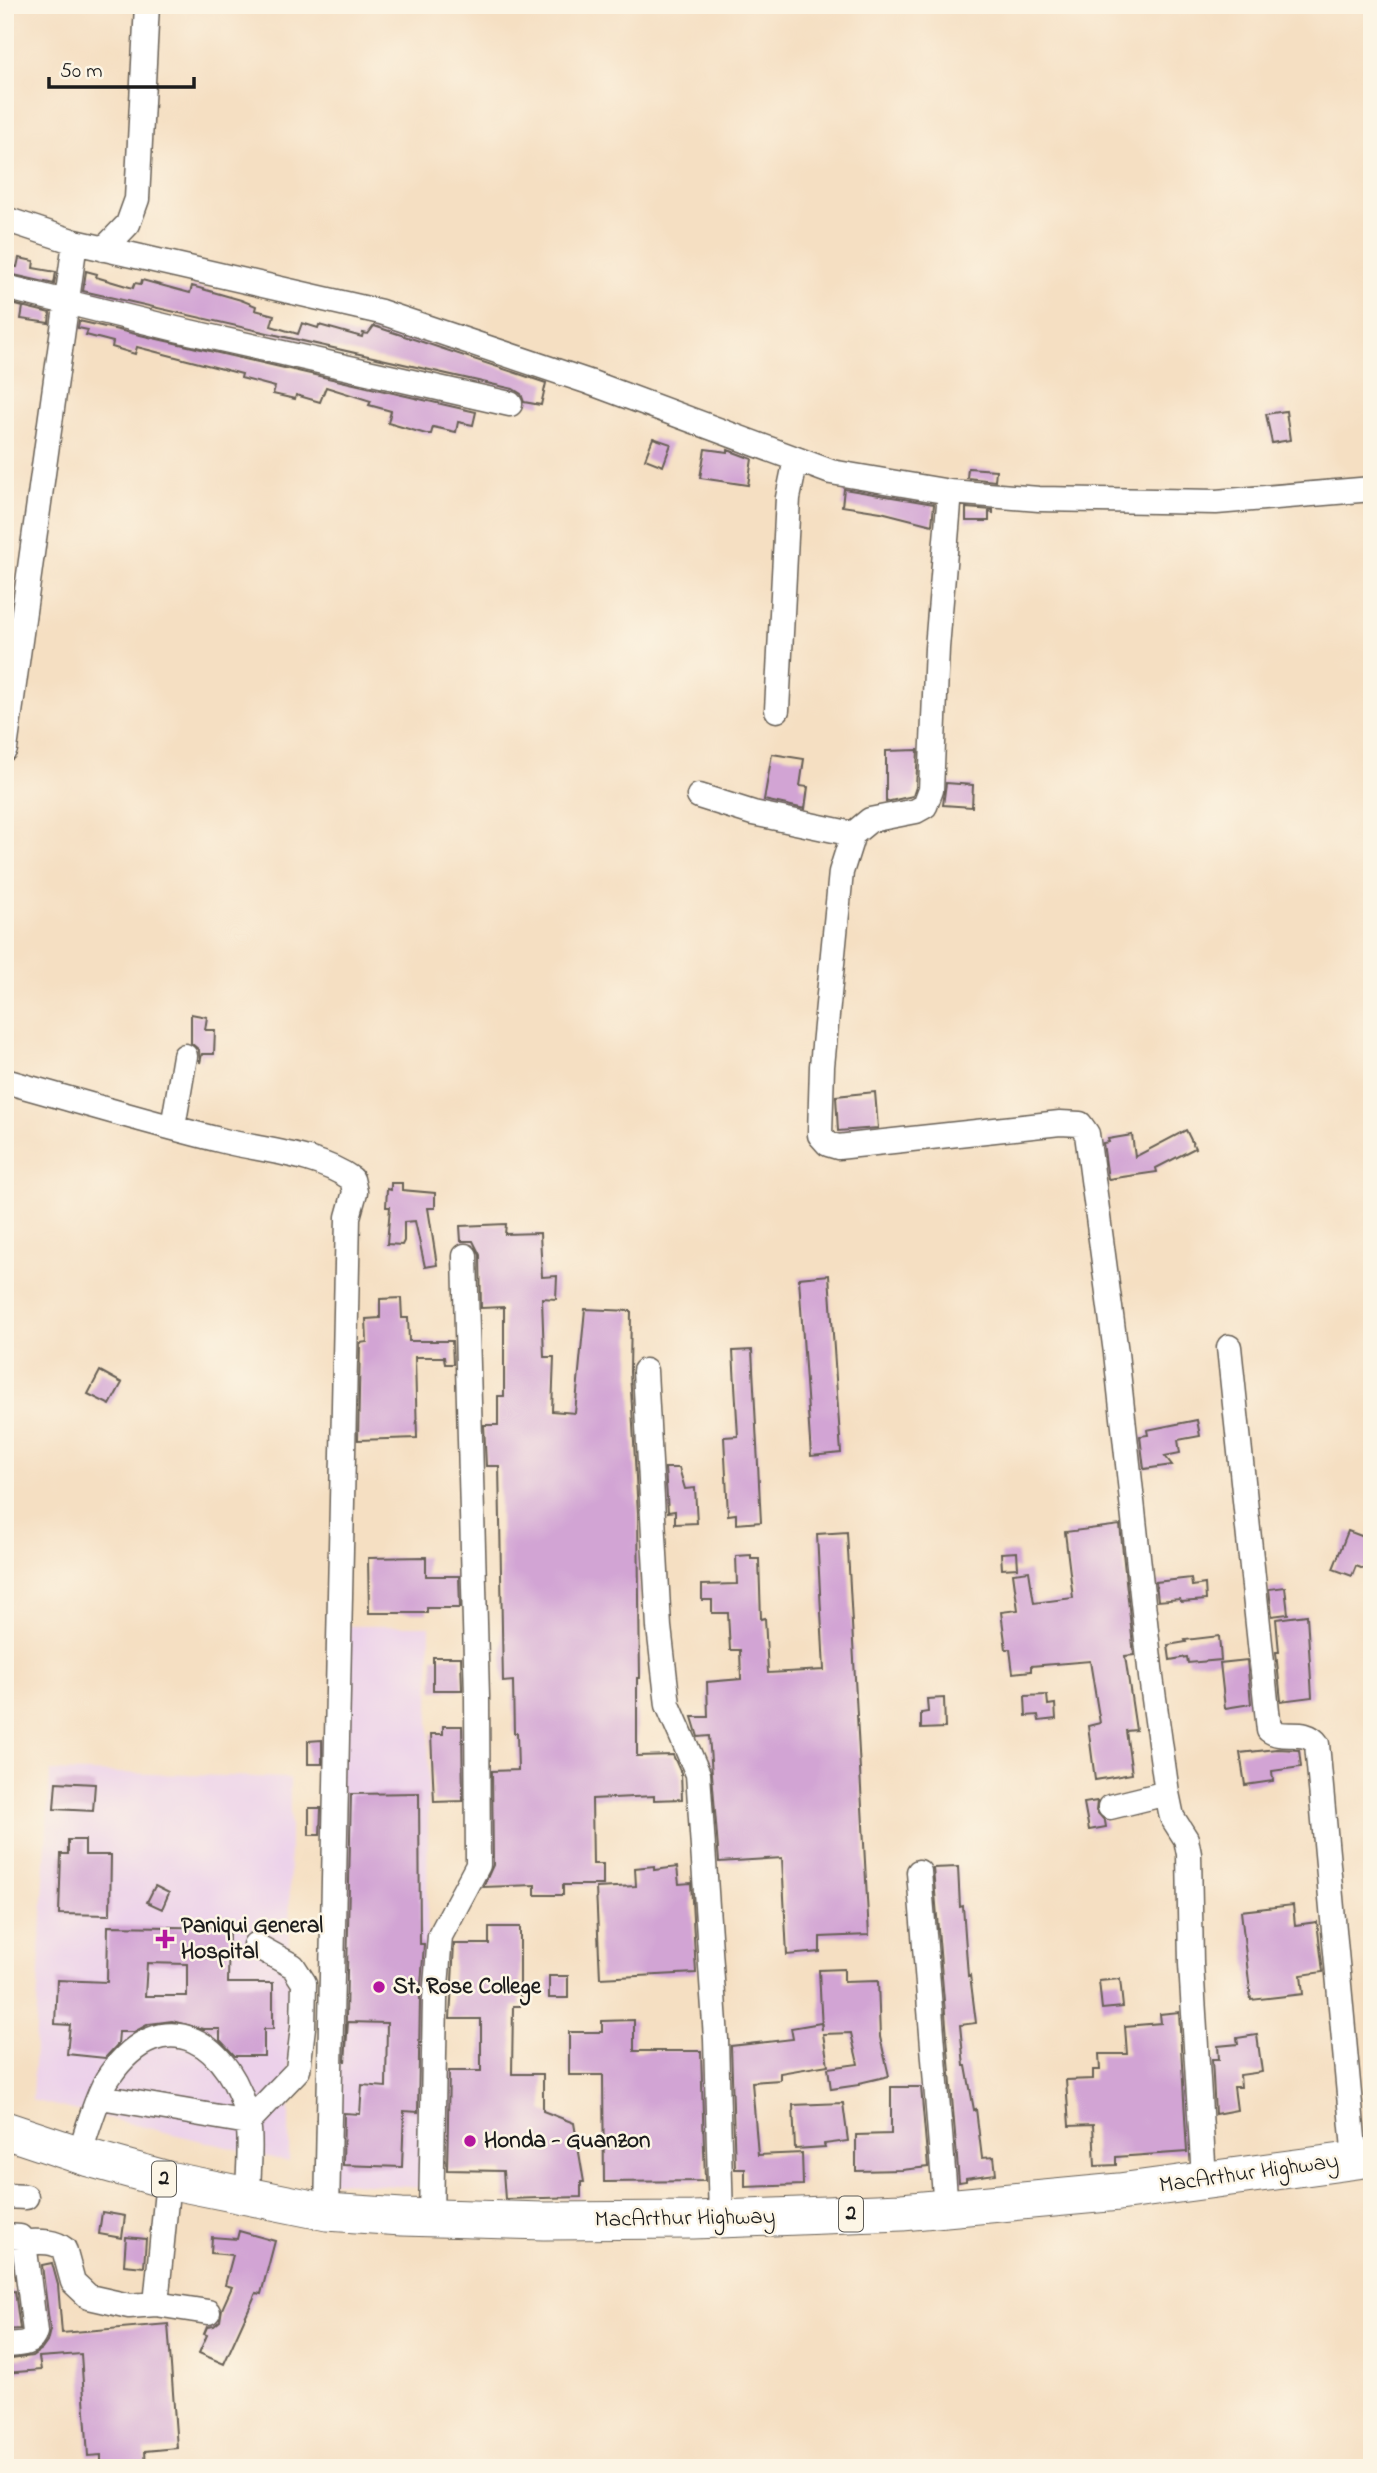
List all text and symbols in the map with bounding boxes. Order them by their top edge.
scale bar [49,46,194,90]
text: 50 m [60,57,103,87]
place label: Paniqui General Hospital [181,1910,323,1969]
marker: Paniqui General Hospital [155,1929,175,1949]
place label: St. Rose College [393,1971,542,2006]
marker: St. Rose College [371,1979,387,1995]
place label: Honda - Guanzon [484,2125,650,2158]
marker: Honda - Guanzon [462,2133,478,2149]
street label: MacArthur Highway [1157,2145,1341,2205]
road number: 2 [152,2162,176,2196]
road number: 2 [839,2196,863,2232]
street label: MacArthur Highway [594,2201,776,2239]

